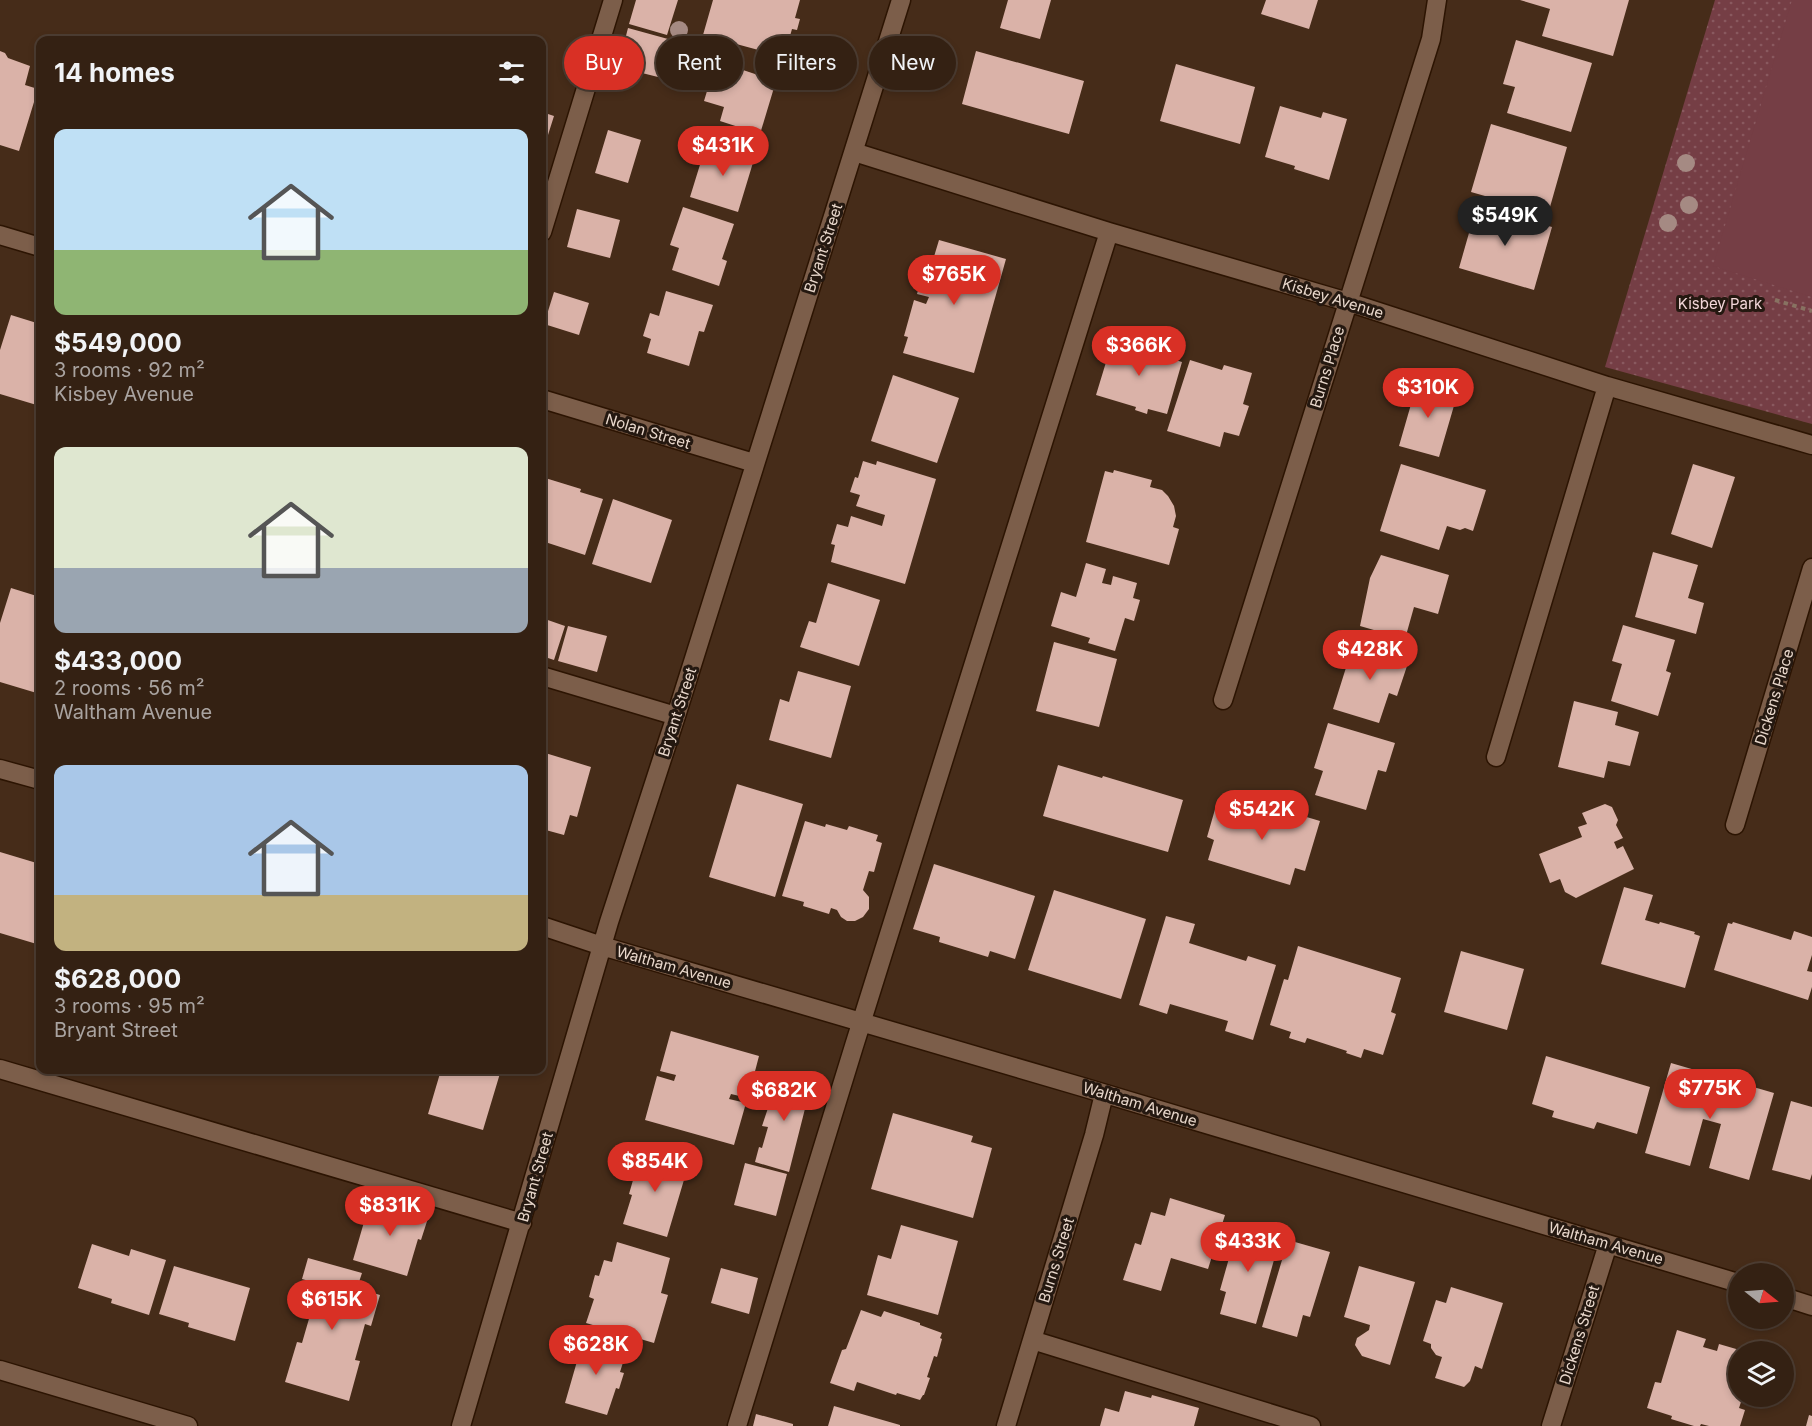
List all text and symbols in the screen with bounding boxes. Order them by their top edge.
chip: Buy [564,36,644,90]
chip: Rent [656,36,743,90]
chip: Filters [755,36,857,90]
chip: New [869,36,956,90]
icon: filters [495,56,528,89]
text: 14 homes [54,57,175,88]
pin: $431K [681,126,765,177]
text: $431K [692,133,754,157]
icon: home [237,168,345,276]
pin: $549K [1463,196,1547,247]
street label: Bryant Street [800,201,846,295]
text: $549K [1472,203,1538,227]
pin: $765K [912,255,996,306]
text: $765K [922,262,986,286]
street label: Kisbey Avenue [1280,274,1386,322]
park label: Kisbey Park [1678,294,1763,313]
street label: Burns Place [1306,324,1348,410]
pin: $366K [1097,326,1181,377]
text: $549,000 [54,327,182,358]
text: $366K [1106,333,1172,357]
text: 3 rooms · 92 m² [54,358,205,382]
pin: $310K [1386,368,1470,419]
text: $310K [1397,375,1459,399]
text: Kisbey Avenue [54,382,194,406]
street label: Nolan Street [603,409,693,453]
icon: home [237,486,345,594]
pin: $428K [1328,630,1412,681]
text: $428K [1337,637,1403,661]
text: $433,000 [54,645,182,676]
street label: Dickens Place [1750,647,1798,747]
street label: Bryant Street [654,665,700,759]
text: 2 rooms · 56 m² [54,676,205,700]
text: Waltham Avenue [54,700,212,724]
pin: $542K [1220,790,1304,841]
text: $542K [1229,797,1295,821]
icon: home [237,804,345,912]
street label: Waltham Avenue [614,942,734,992]
text: $628,000 [54,963,181,994]
text: 3 rooms · 95 m² [54,994,205,1018]
text: Bryant Street [54,1018,178,1042]
pin: $775K [1668,1069,1752,1120]
pin: $682K [742,1071,826,1122]
text: $775K [1678,1076,1742,1100]
text: $682K [751,1078,817,1102]
street label: Waltham Avenue [1081,1078,1199,1130]
street label: Bryant Street [513,1130,557,1224]
pin: $854K [613,1142,697,1193]
text: $854K [622,1149,688,1173]
pin: $831K [348,1186,432,1237]
text: $831K [359,1193,421,1217]
street label: Burns Street [1034,1215,1078,1305]
street label: Waltham Avenue [1546,1218,1666,1268]
pin: $433K [1206,1222,1290,1273]
text: $433K [1215,1229,1281,1253]
north arrow [1728,1263,1794,1329]
map controls [1728,1263,1794,1407]
pin: $615K [290,1280,374,1331]
street label: Dickens Street [1555,1283,1603,1387]
text: $615K [301,1287,363,1311]
pin: $628K [554,1325,638,1376]
text: $628K [563,1332,629,1356]
button: layers [1728,1341,1794,1407]

